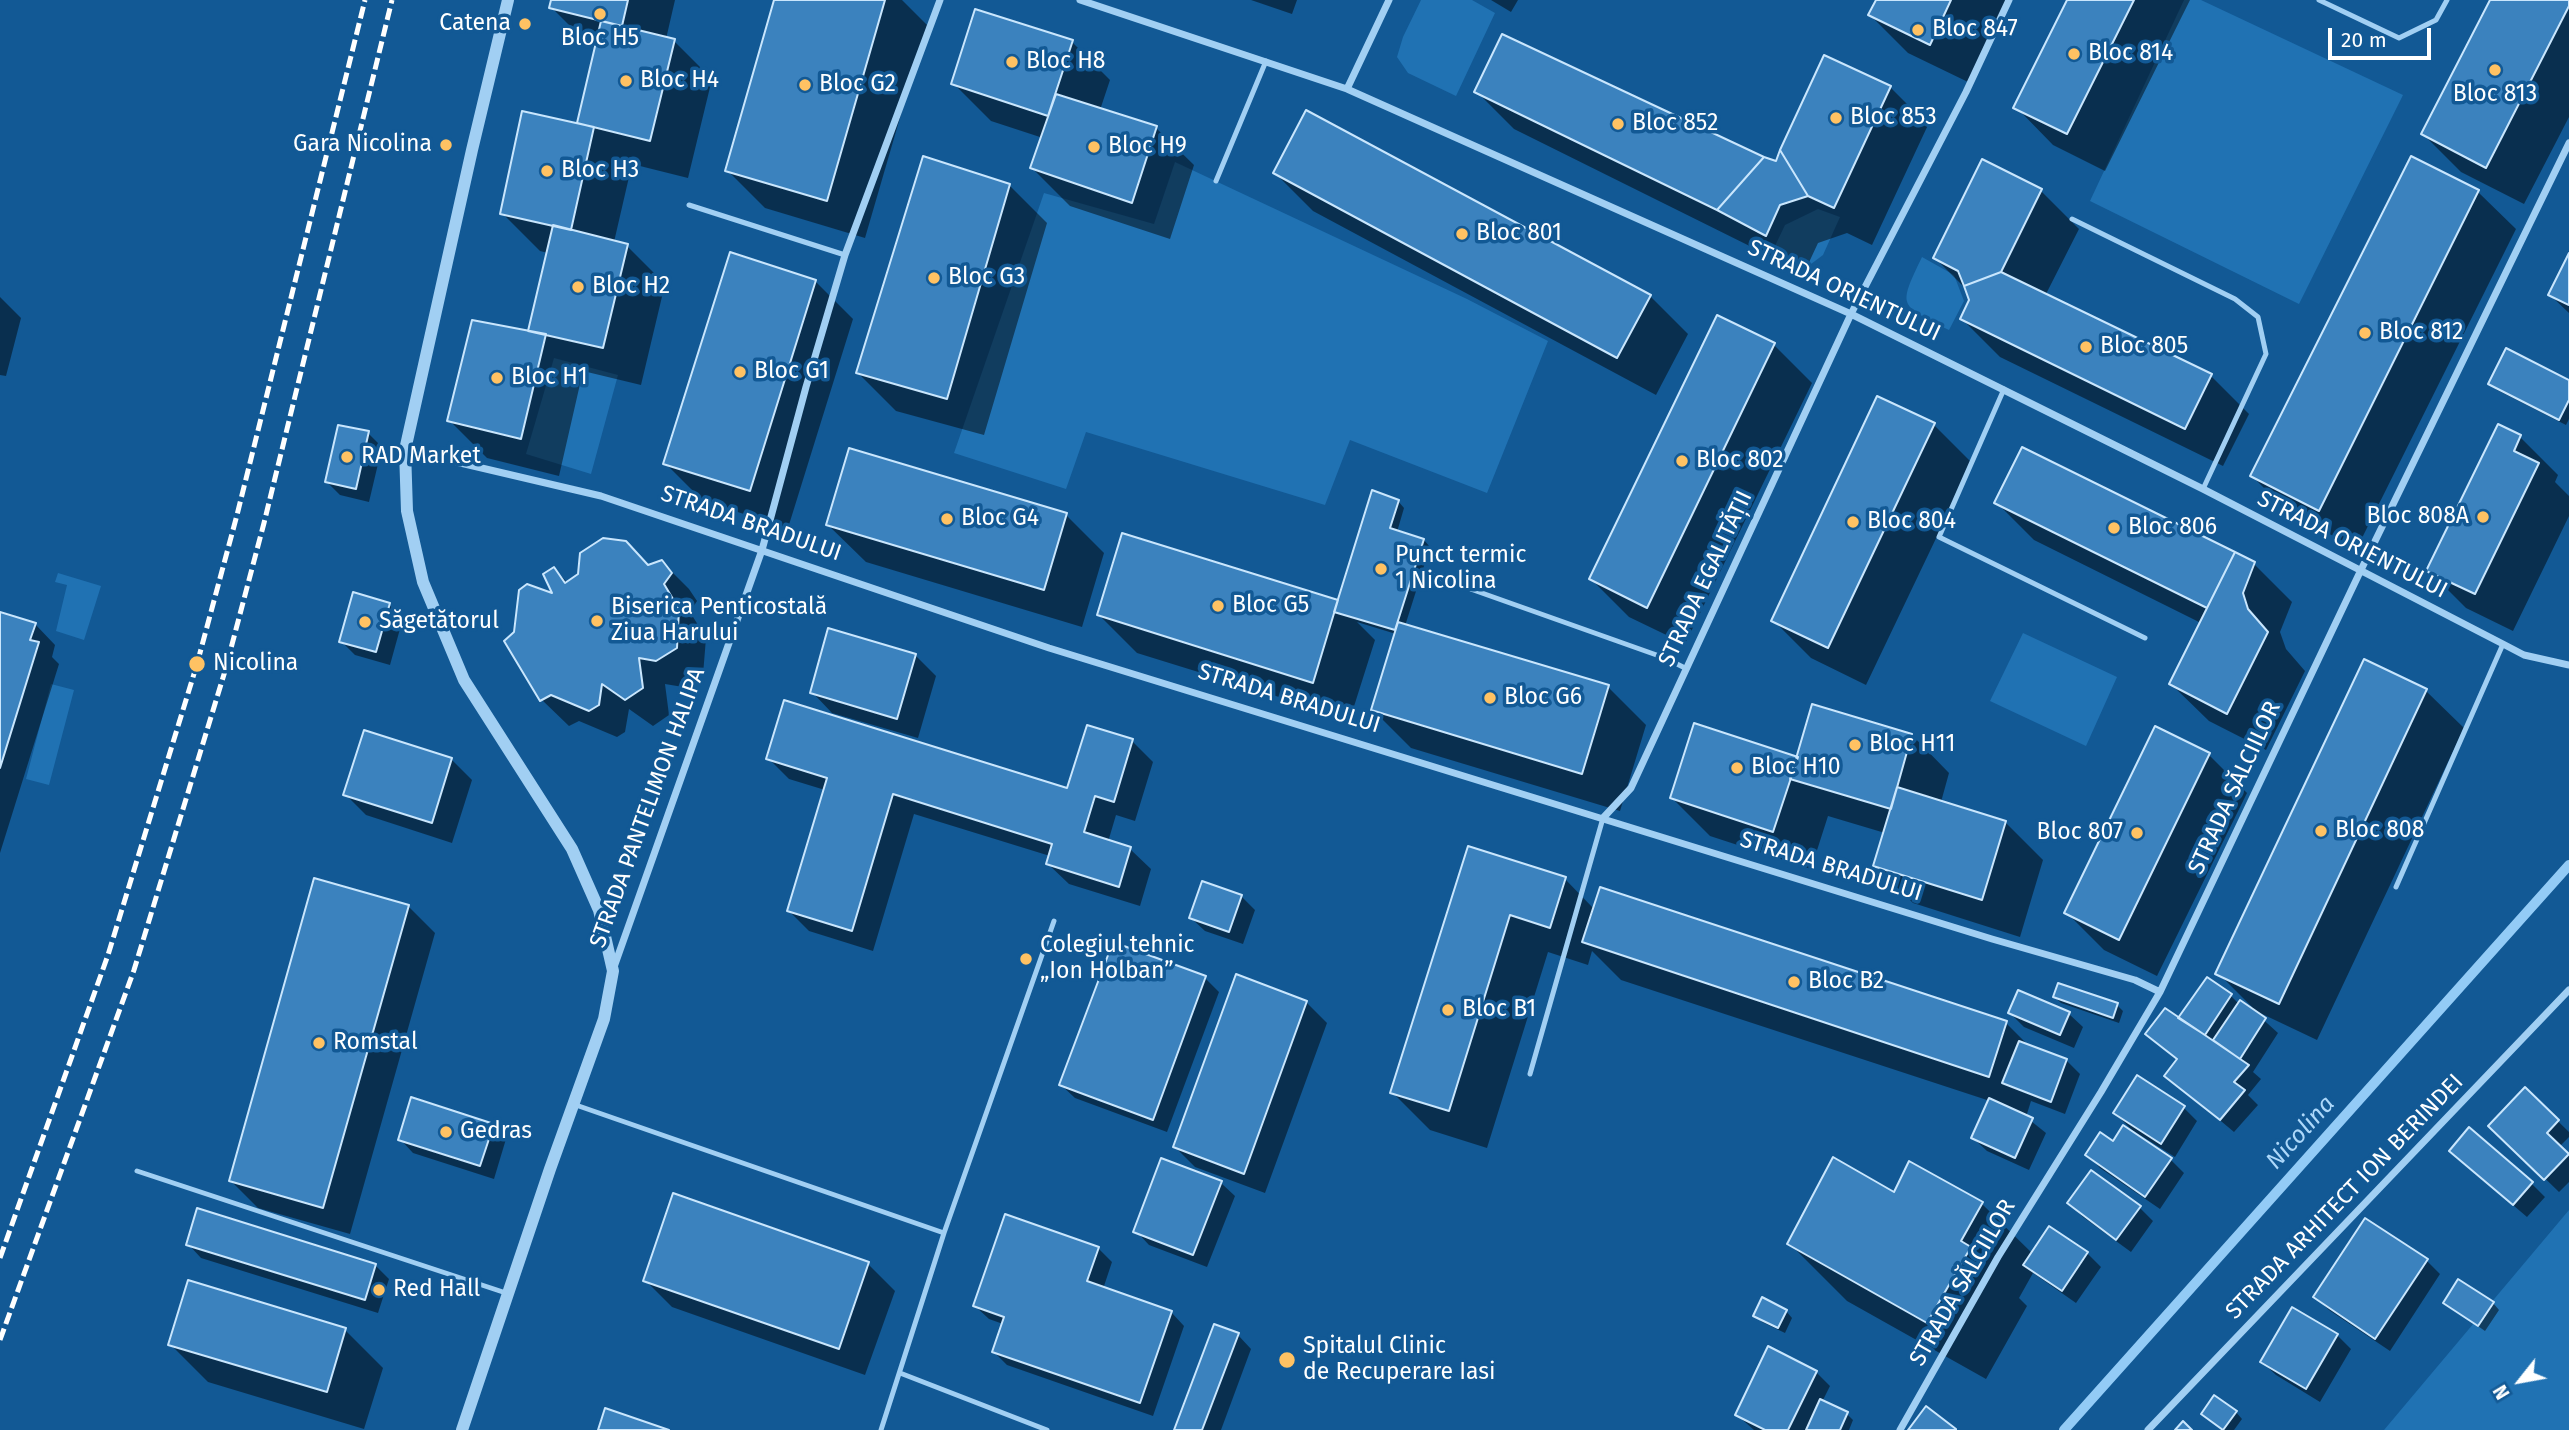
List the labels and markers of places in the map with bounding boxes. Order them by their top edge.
marker: Bloc H5 [592,6,608,22]
place label: Catena [439,10,511,38]
marker: Catena [517,16,533,32]
place label: Bloc 847 [1932,16,2018,44]
marker: Bloc 847 [1910,22,1926,38]
place label: Bloc H5 [561,25,639,53]
place label: Bloc 814 [2088,40,2173,68]
marker: Bloc 814 [2066,46,2082,62]
place label: Bloc H8 [1026,48,1105,76]
marker: Bloc H8 [1004,54,1020,70]
marker: Bloc 813 [2487,62,2503,78]
place label: Bloc H4 [640,67,719,95]
place label: Bloc G2 [819,71,896,99]
marker: Bloc H4 [618,73,634,89]
marker: Bloc G2 [797,77,813,93]
place label: Bloc 813 [2453,81,2537,109]
place label: Bloc 853 [1850,104,1937,132]
place label: Bloc 852 [1632,110,1718,138]
marker: Bloc 853 [1828,110,1844,126]
marker: Bloc 852 [1610,116,1626,132]
place label: Gara Nicolina [293,131,432,159]
place label: Bloc H9 [1108,133,1187,161]
marker: Gara Nicolina [438,137,454,153]
marker: Bloc H9 [1086,139,1102,155]
place label: Bloc H3 [561,157,639,185]
marker: Bloc H3 [539,163,555,179]
place label: Bloc 801 [1476,220,1562,248]
marker: Bloc 801 [1454,226,1470,242]
place label: Bloc G3 [948,264,1025,292]
marker: Bloc G3 [926,270,942,286]
place label: Bloc H2 [592,273,670,301]
marker: Bloc H2 [570,279,586,295]
place label: Bloc 812 [2379,319,2463,347]
marker: Bloc 812 [2357,325,2373,341]
place label: Bloc 805 [2100,333,2188,361]
marker: Bloc 805 [2078,339,2094,355]
place label: Bloc G1 [754,358,829,386]
place label: Bloc H1 [511,364,588,392]
marker: Bloc G1 [732,364,748,380]
marker: Bloc H1 [489,370,505,386]
place label: RAD Market [361,443,481,471]
place label: Bloc 802 [1696,447,1784,475]
marker: RAD Market [339,449,355,465]
marker: Bloc 802 [1674,453,1690,469]
place label: Bloc 808A [2367,503,2469,531]
place label: Bloc G4 [961,505,1039,533]
place label: Bloc 804 [1867,508,1956,536]
marker: Bloc 808A [2475,509,2491,525]
marker: Bloc G4 [939,511,955,527]
marker: Bloc 804 [1845,514,1861,530]
place label: Bloc 806 [2128,514,2217,542]
marker: Bloc 806 [2106,520,2122,536]
place label: Punct termic 1 Nicolina [1395,542,1527,596]
marker: Punct termic 1 Nicolina [1373,561,1389,577]
place label: Bloc G5 [1232,592,1309,620]
place label: Biserica Penticostală Ziua Harului [611,594,827,648]
marker: Bloc G5 [1210,598,1226,614]
place label: Săgetătorul [379,608,499,636]
marker: Biserica Penticostală Ziua Harului [589,613,605,629]
marker: Săgetătorul [357,614,373,630]
place label: Nicolina [213,650,298,678]
marker: Nicolina [187,654,207,674]
place label: Bloc G6 [1504,684,1582,712]
marker: Bloc G6 [1482,690,1498,706]
place label: Bloc H11 [1869,731,1955,759]
marker: Bloc H11 [1847,737,1863,753]
place label: Bloc H10 [1751,754,1841,782]
marker: Bloc H10 [1729,760,1745,776]
place label: Bloc 808 [2335,817,2424,845]
place label: Bloc 807 [2037,819,2123,847]
marker: Bloc 808 [2313,823,2329,839]
marker: Bloc 807 [2129,825,2145,841]
place label: Colegiul tehnic „Ion Holban” [1040,932,1195,986]
marker: Colegiul tehnic „Ion Holban” [1018,951,1034,967]
place label: Bloc B2 [1808,968,1884,996]
marker: Bloc B2 [1786,974,1802,990]
place label: Bloc B1 [1462,996,1536,1024]
marker: Bloc B1 [1440,1002,1456,1018]
place label: Romstal [333,1029,418,1057]
marker: Romstal [311,1035,327,1051]
place label: Gedras [460,1118,532,1146]
marker: Gedras [438,1124,454,1140]
place label: Red Hall [393,1276,480,1304]
marker: Red Hall [371,1282,387,1298]
place label: Spitalul Clinic de Recuperare Iasi [1303,1333,1496,1387]
marker: Spitalul Clinic de Recuperare Iasi [1277,1350,1297,1370]

